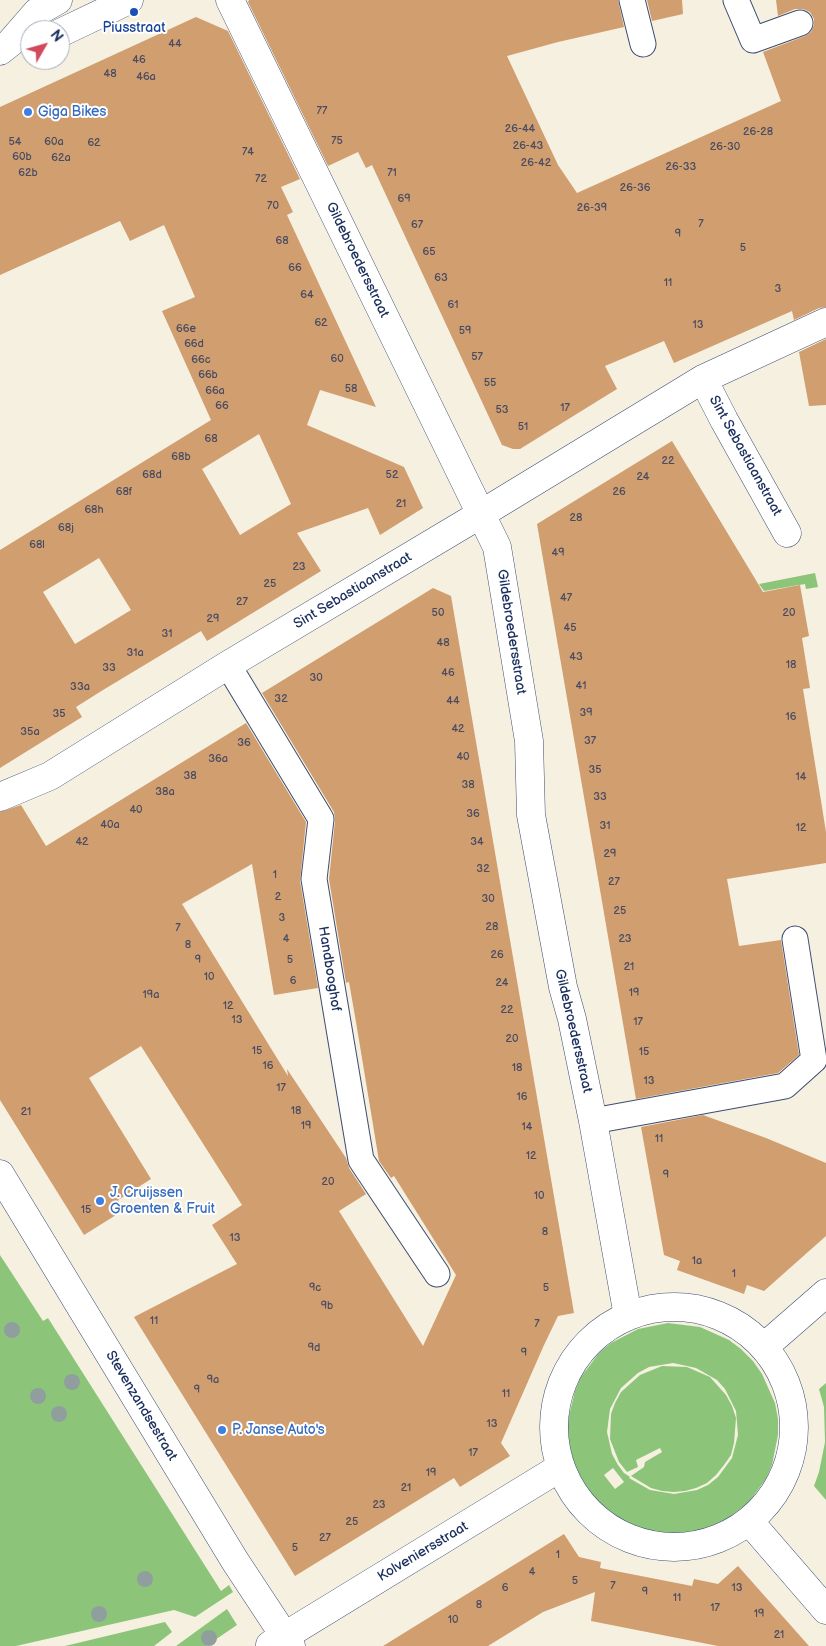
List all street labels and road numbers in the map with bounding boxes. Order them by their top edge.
street label: Gildebroedersstraat [322,199,392,321]
street label: Sint Sebastiaanstraat [705,393,785,519]
street label: Sint Sebastiaanstraat [291,549,415,633]
street label: Gildebroedersstraat [493,568,529,696]
street label: Handbooghof [314,925,344,1013]
street label: Gildebroedersstraat [551,967,595,1095]
street label: Stevenzandsestraat [102,1348,180,1464]
street label: Kolveniersstraat [375,1518,471,1586]

